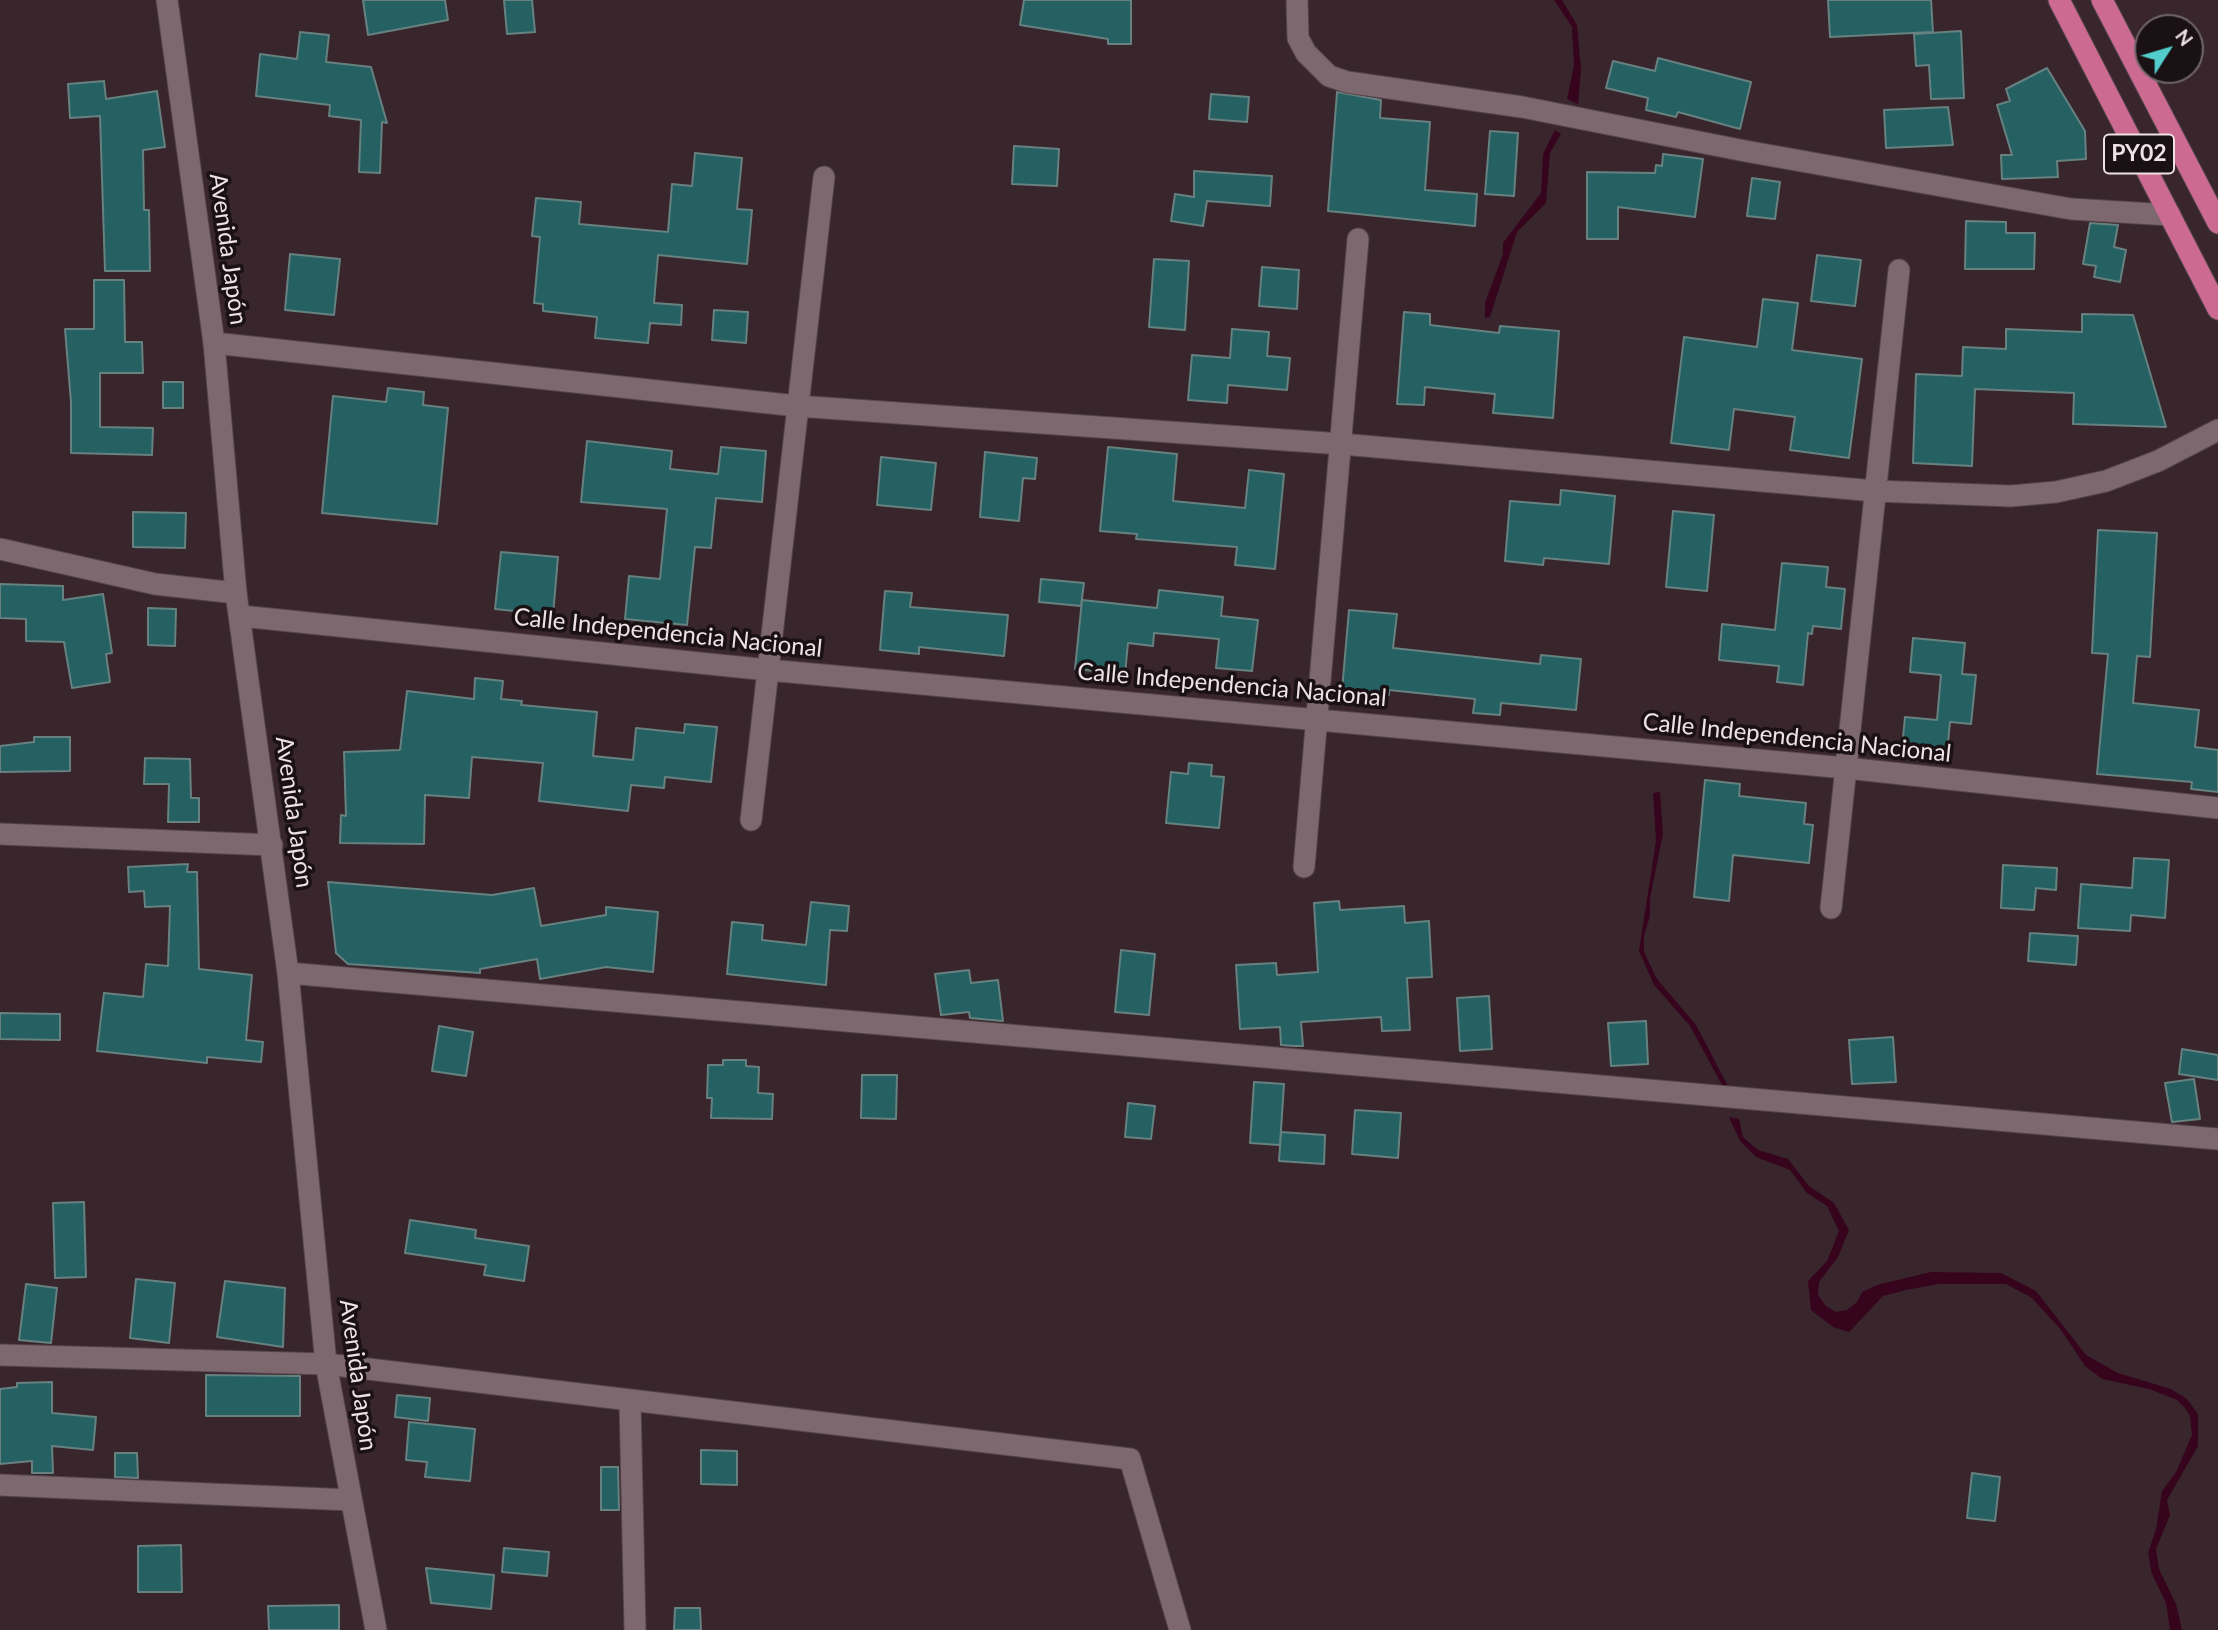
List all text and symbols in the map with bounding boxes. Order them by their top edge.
north arrow [2134,14,2204,84]
text: N [2171,24,2198,50]
road number: PY02 [2104,134,2174,174]
street label: Avenida Japón [203,171,253,327]
street label: Calle Independencia Nacional [512,602,824,664]
street label: Calle Independencia Nacional [1076,657,1388,713]
street label: Calle Independencia Nacional [1641,707,1953,769]
street label: Avenida Japón [269,734,319,890]
street label: Avenida Japón [333,1297,383,1453]

